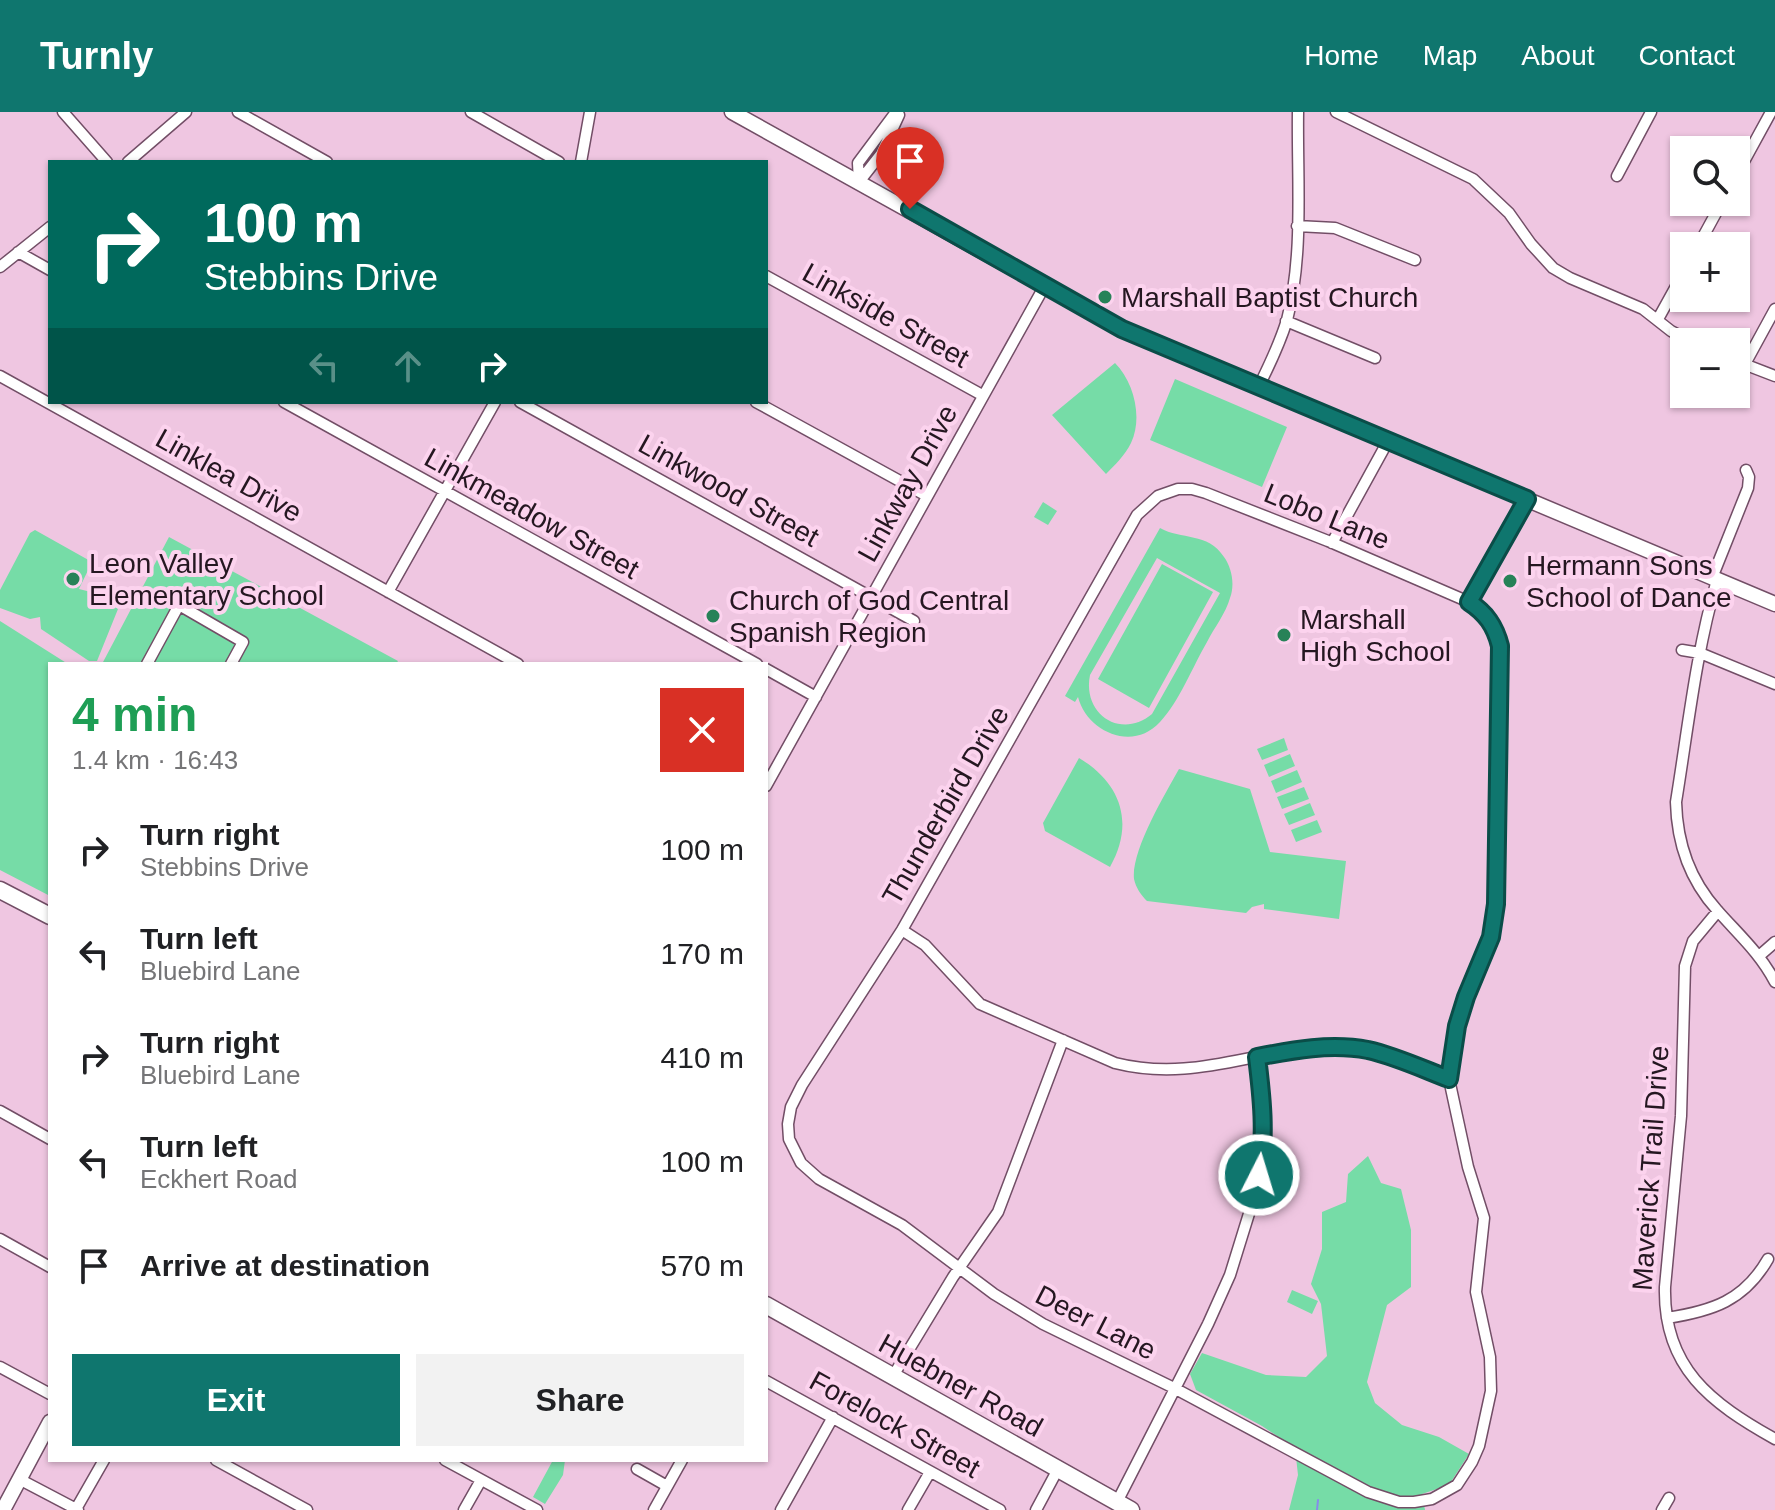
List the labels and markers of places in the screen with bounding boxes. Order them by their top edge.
pin [876,127,944,209]
place label: Marshall Baptist Church [1121,282,1418,313]
marker: Marshall Baptist Church [1096,288,1114,306]
place label: Leon Valley Elementary School [89,548,324,611]
place label: Hermann Sons School of Dance [1526,550,1731,613]
marker: Leon Valley Elementary School [64,570,82,588]
marker: Hermann Sons School of Dance [1501,572,1519,590]
place label: Church of God Central Spanish Region [729,585,1009,648]
place label: Marshall High School [1300,604,1451,667]
marker: Church of God Central Spanish Region [704,607,722,625]
marker: Marshall High School [1275,626,1293,644]

